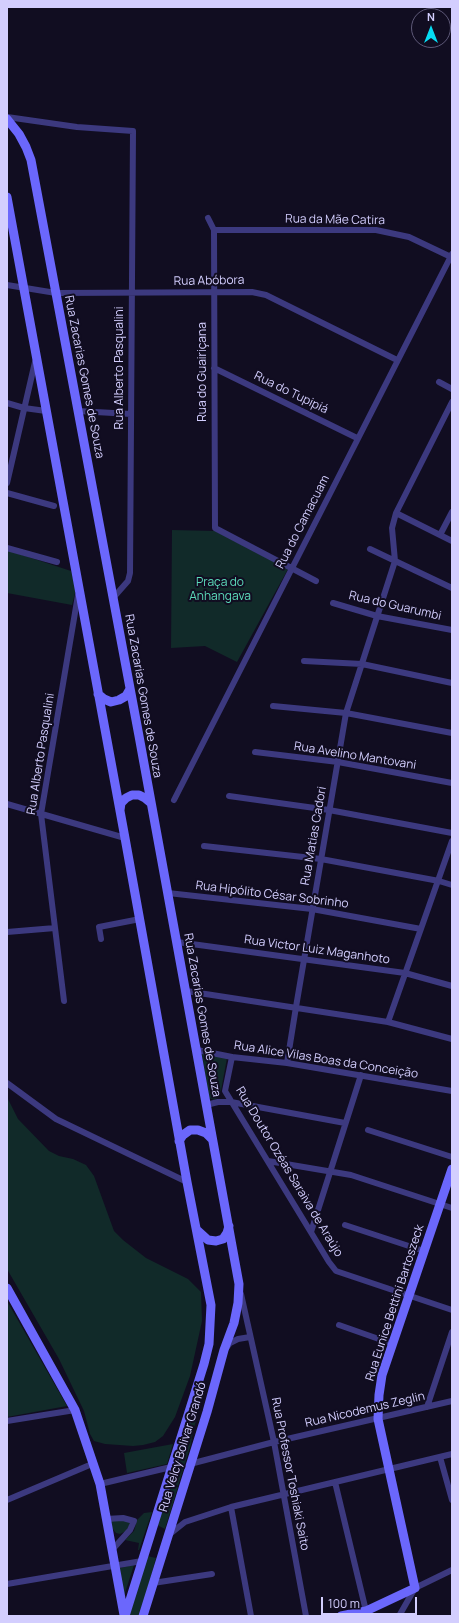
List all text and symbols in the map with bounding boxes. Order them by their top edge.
north arrow [411,8,451,48]
text: N [427,9,435,24]
street label: Rua da Mãe Catira [285,212,385,228]
street label: Rua Abóbora [174,273,244,289]
street label: Rua Zacarias Gomes de Souza [61,294,107,460]
street label: Rua Alberto Pasqualini [113,306,127,430]
street label: Rua do Guairiçana [196,322,210,422]
street label: Rua do Tupipiá [252,369,330,417]
street label: Rua do Camacuam [273,473,333,571]
park label: Praça do Anhangava [189,576,251,604]
street label: Rua do Guarumbi [348,588,442,624]
street label: Rua Zacarias Gomes de Souza [122,613,164,779]
street label: Rua Alberto Pasqualini [24,692,58,816]
street label: Rua Avelino Mantovani [293,739,417,773]
street label: Rua Matias Cadori [298,785,330,887]
street label: Rua Hipólito César Sobrinho [195,878,349,912]
street label: Rua Zacarias Gomes de Souza [181,932,223,1098]
street label: Rua Victor Luiz Maganhoto [243,933,391,967]
street label: Rua Alice Vilas Boas da Conceição [233,1038,419,1082]
street label: Rua Doutor Ozéas Saraiva de Araújo [232,1084,346,1260]
street label: Rua Eunice Bettini Bartoszeck [363,1223,427,1383]
street label: Rua Velcy Bolivar Grandó [156,1380,210,1514]
street label: Rua Nicodemus Zeglin [304,1389,426,1431]
street label: Rua Professor Toshiaki Saito [268,1396,312,1552]
scale bar [323,1589,419,1615]
text: 100 m [328,1595,360,1612]

